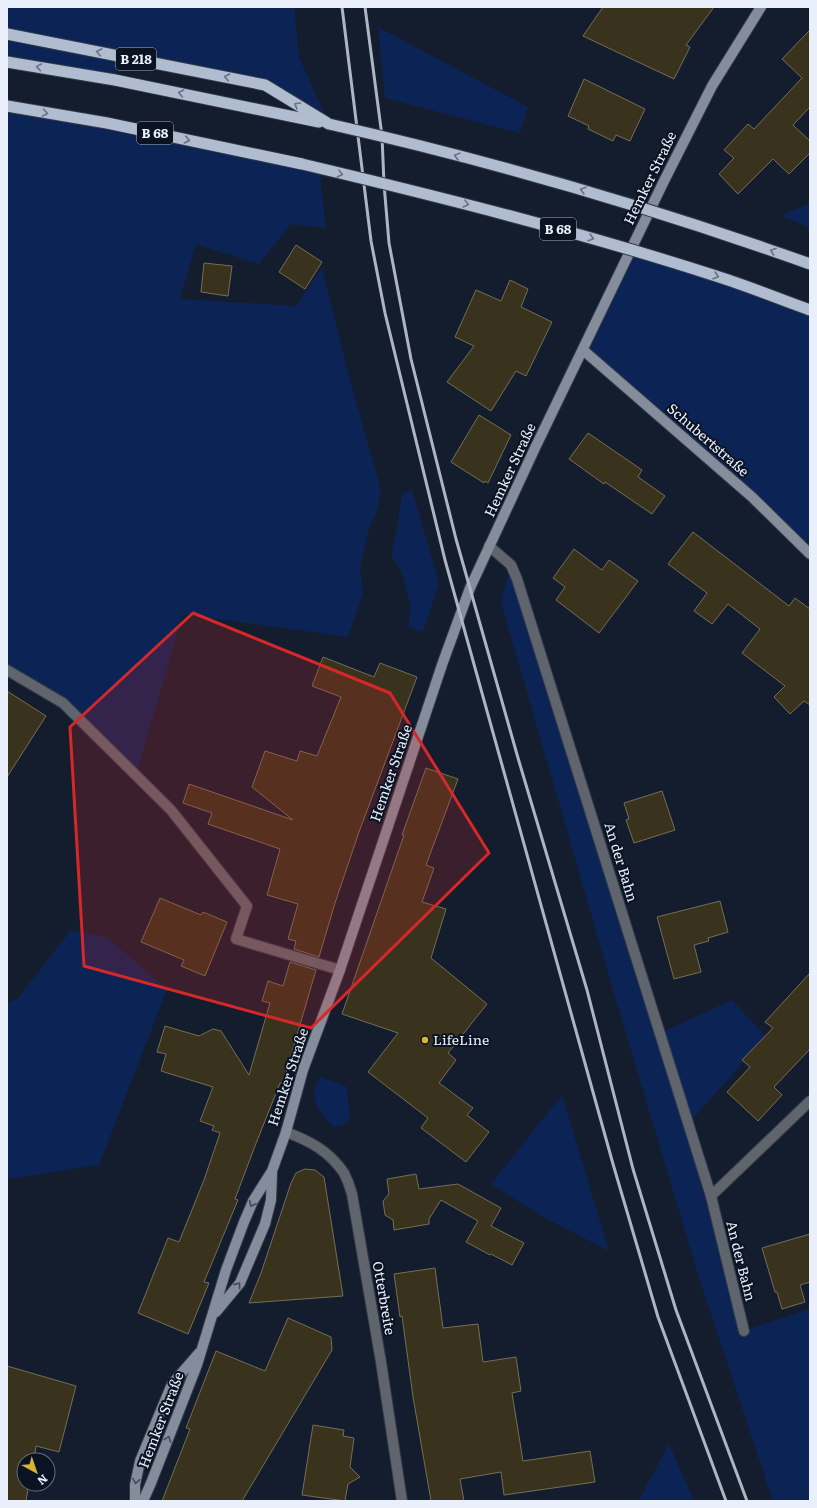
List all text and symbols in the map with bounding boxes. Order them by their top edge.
one-way arrow [96,48,102,56]
road number: B 218 [116,48,156,70]
one-way arrow [36,64,42,72]
one-way arrow [223,74,230,82]
one-way arrow [178,89,184,97]
one-way arrow [294,102,301,110]
one-way arrow [42,108,49,116]
road number: B 68 [137,122,173,144]
street label: Hemker Straße [618,127,680,228]
one-way arrow [184,135,190,144]
one-way arrow [454,152,461,160]
one-way arrow [336,169,343,177]
one-way arrow [580,186,587,195]
one-way arrow [463,200,469,208]
road number: B 68 [540,218,576,240]
one-way arrow [588,233,595,242]
one-way arrow [770,247,777,256]
one-way arrow [712,271,719,280]
street label: Schubertstraße [663,398,754,481]
street label: Hemker Straße [479,419,540,520]
street label: Hemker Straße [364,721,416,824]
street label: An der Bahn [600,819,644,904]
street label: Hemker Straße [262,1025,312,1128]
place label: LifeLine [433,1029,489,1049]
marker: LifeLine [420,1035,430,1045]
one-way arrow [249,1200,257,1208]
street label: An der Bahn [722,1218,762,1303]
street label: Otterbreite [369,1259,401,1336]
one-way arrow [233,1282,241,1289]
street label: Hemker Straße [132,1369,188,1471]
one-way arrow [164,1436,172,1443]
north arrow [16,1452,56,1492]
text: N [34,1471,52,1490]
one-way arrow [132,1478,141,1484]

